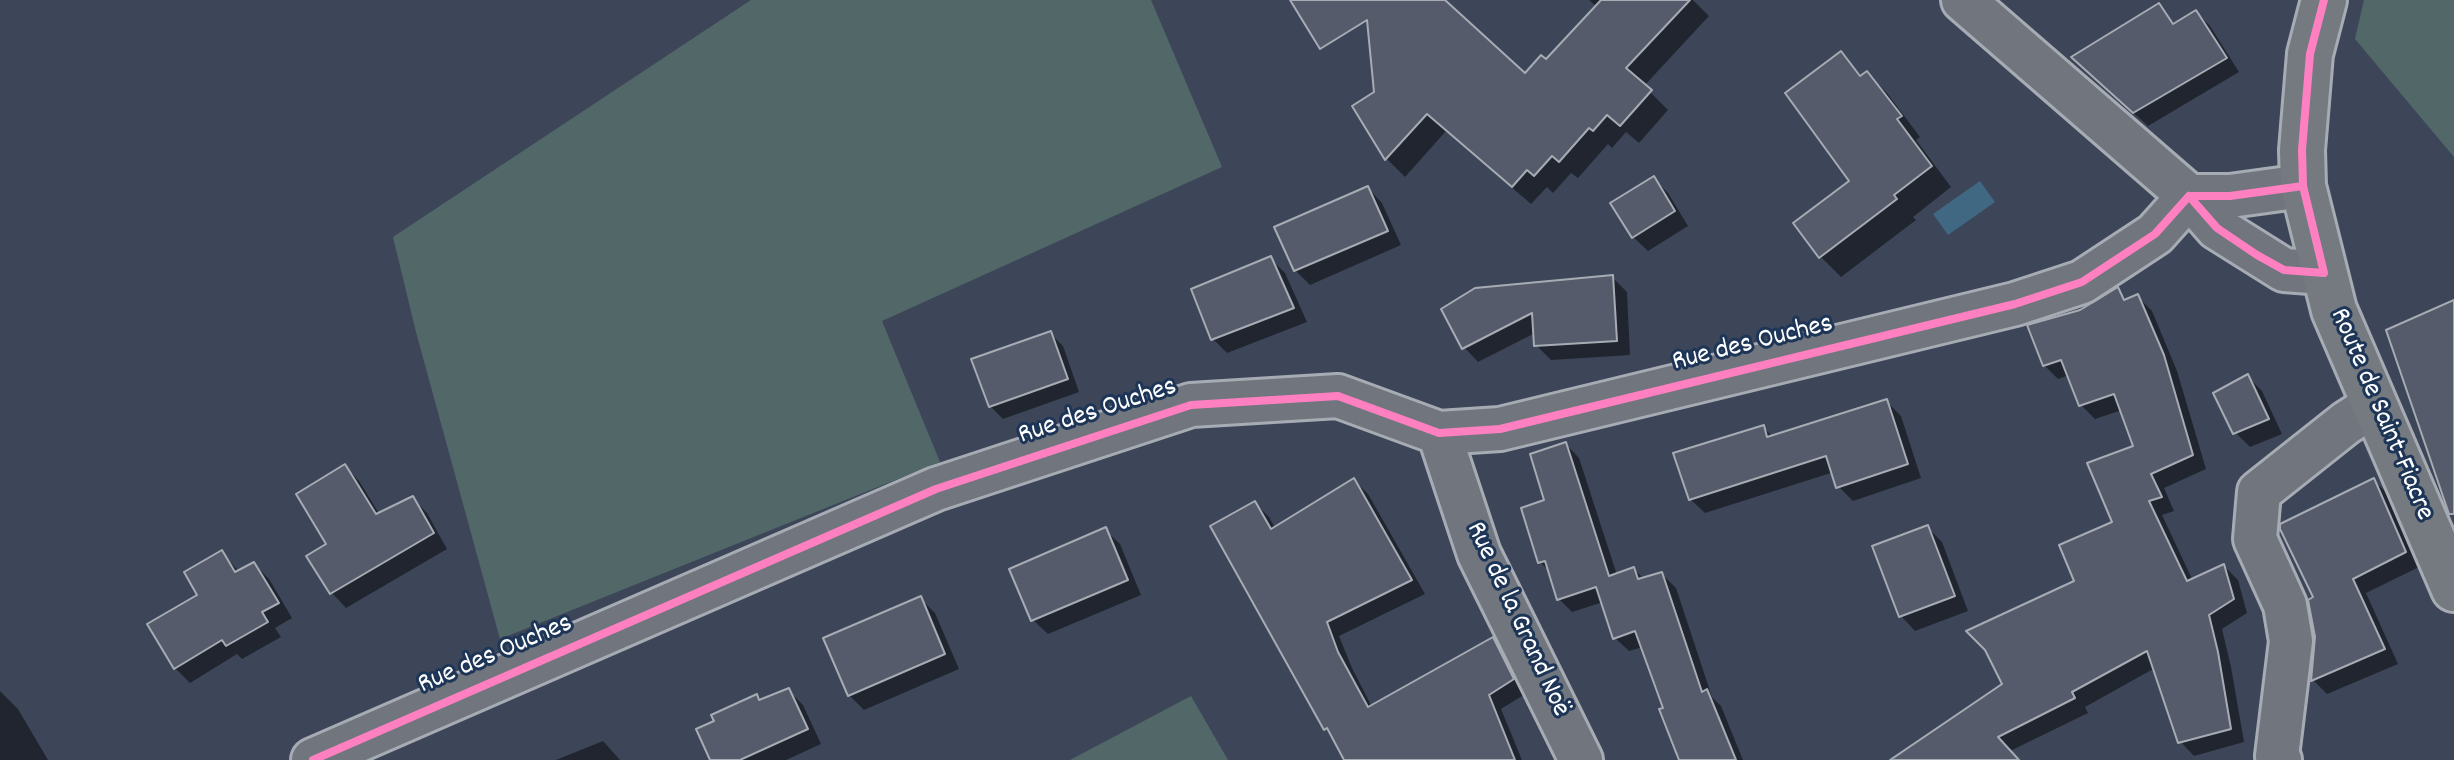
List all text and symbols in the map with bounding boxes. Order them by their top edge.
street label: Route de Saint-Fiacre [2320,304,2440,526]
street label: Rue des Ouches [1669,309,1837,381]
street label: Rue des Ouches [1015,372,1181,454]
street label: Rue de la Grand Noë [1456,517,1576,723]
street label: Rue des Ouches [414,608,578,704]

